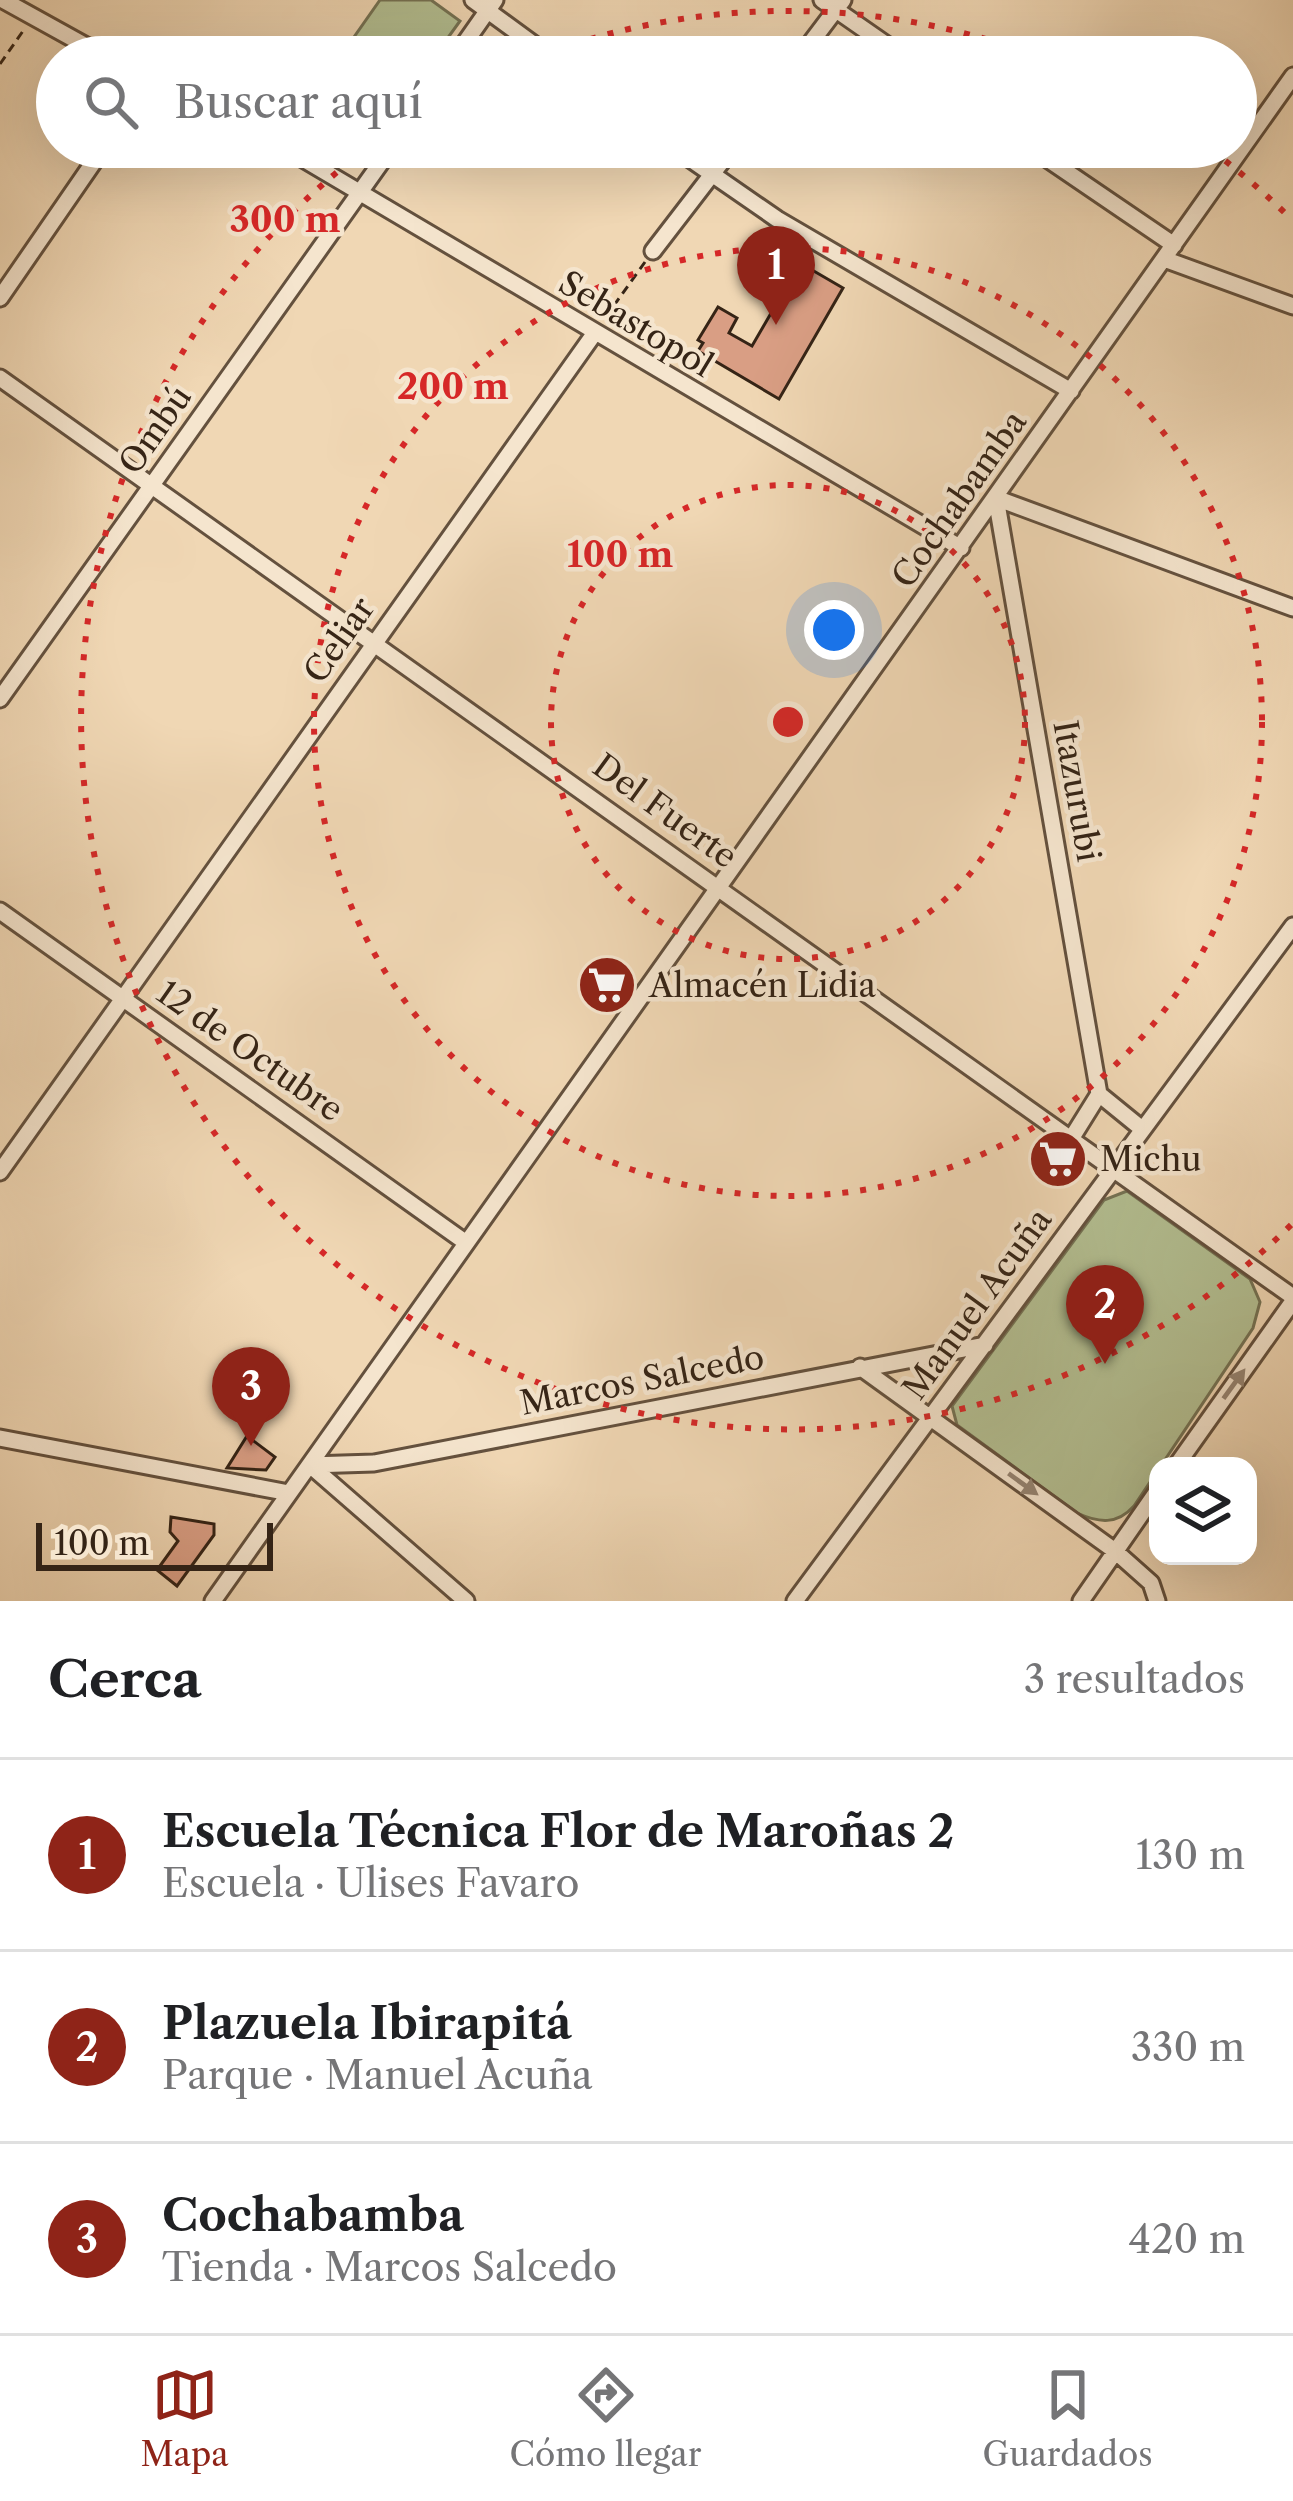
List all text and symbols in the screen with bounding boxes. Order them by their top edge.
search box [36,36,1257,168]
icon: search [78,69,144,135]
text: Buscar aquí [174,74,423,130]
text: 300 m [229,197,341,241]
pin: 1 [737,226,815,325]
street label: Sebastopol [552,262,720,386]
text: 200 m [397,364,509,408]
street label: Ombú [110,378,200,482]
street label: Cochabamba [883,402,1035,595]
text: 100 m [567,532,673,576]
street label: Celiar [295,589,383,691]
your location [804,600,864,660]
centre of rings [767,701,809,743]
street label: Itazurubi [1044,717,1110,865]
street label: Del Fuerte [585,745,745,877]
supermarket icon: Almacén Lidia [576,954,638,1016]
place label: Almacén Lidia [648,965,876,1006]
street label: 12 de Octubre [149,972,351,1130]
supermarket icon: Michu [1027,1128,1089,1190]
place label: Michu [1100,1139,1202,1180]
street label: Manuel Acuña [894,1200,1060,1408]
pin: 2 [1066,1265,1144,1364]
street label: Marcos Salcedo [517,1336,767,1424]
pin: 3 [212,1347,290,1446]
one-way arrow [1222,1368,1246,1400]
map controls [1149,1457,1257,1565]
button: layers [1149,1457,1257,1565]
one-way arrow [1007,1472,1039,1496]
scale bar [36,1517,273,1570]
text: 100 m [54,1523,149,1564]
text: Cerca [48,1648,202,1710]
text: 3 resultados [1024,1655,1245,1703]
text: Escuela Técnica Flor de Maroñas 2 [162,1803,954,1859]
text: 1 [78,1831,96,1879]
text: 130 m [1136,1831,1245,1879]
text: Escuela · Ulises Favaro [162,1859,579,1907]
text: Plazuela Ibirapitá [162,1995,572,2051]
text: 2 [75,2023,99,2071]
text: 330 m [1131,2023,1245,2071]
text: Parque · Manuel Acuña [162,2051,593,2099]
text: Cochabamba [162,2187,464,2243]
text: 3 [76,2215,98,2263]
text: 420 m [1129,2215,1245,2263]
text: Tienda · Marcos Salcedo [162,2243,617,2291]
tab: Mapa [140,2362,229,2475]
tab: Cómo llegar [510,2362,702,2475]
tab: Guardados [983,2362,1153,2475]

